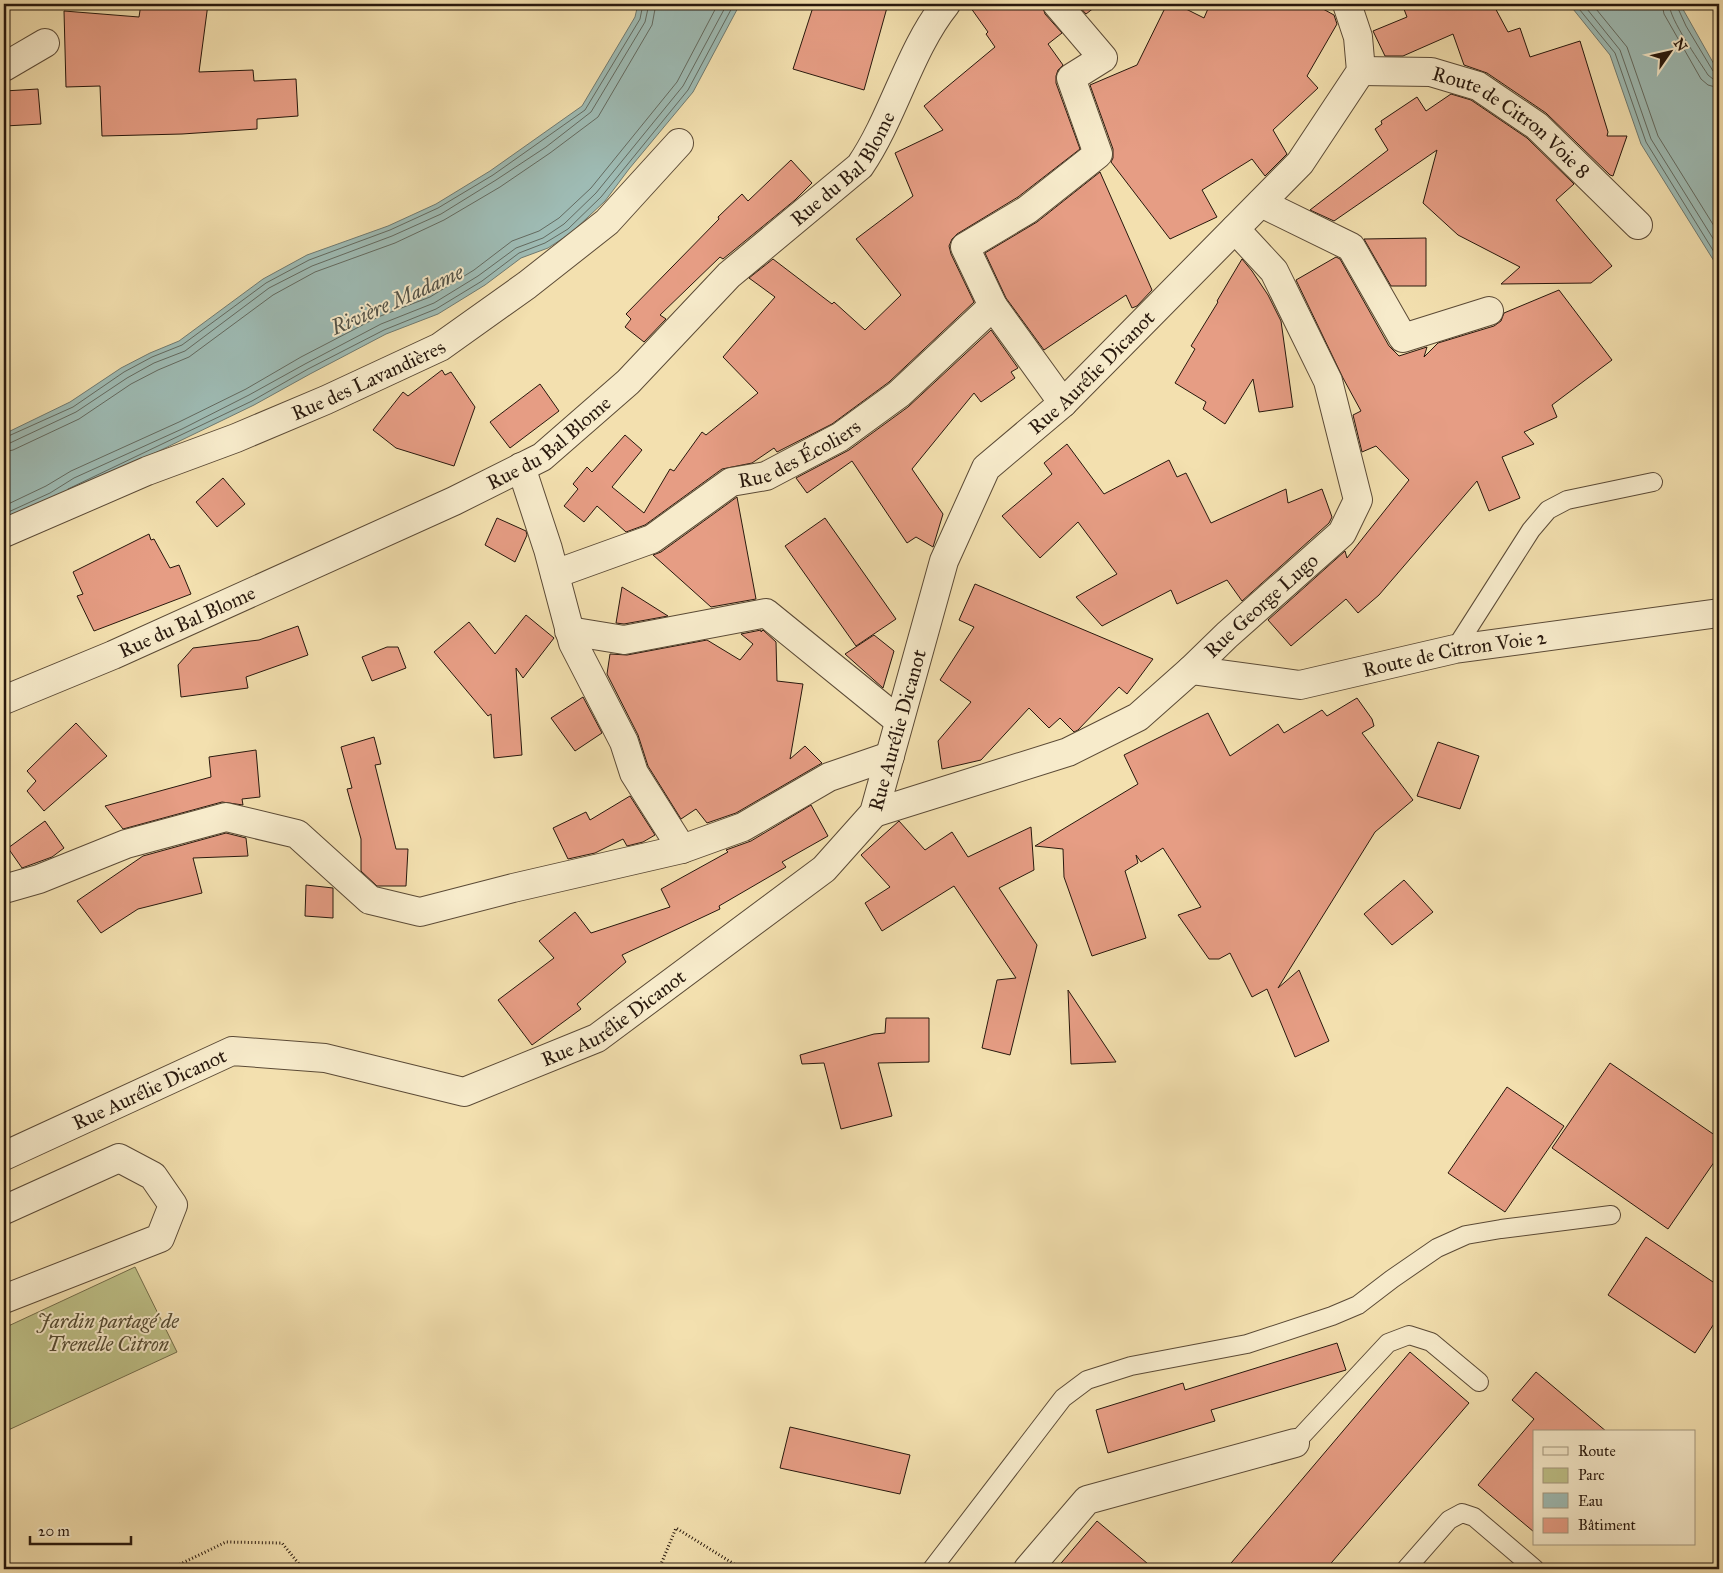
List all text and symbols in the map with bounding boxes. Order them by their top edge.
north arrow [1646,28,1696,78]
text: N [1670,35,1691,55]
street label: Route de Citron Voie 8 [1430,61,1595,183]
street label: Rue du Bal Blome [786,108,900,231]
water label: Rivière Madame [326,259,468,341]
street label: Rue Aurélie Dicanot [1023,306,1159,439]
street label: Rue des Lavandières [288,335,450,425]
street label: Rue du Bal Blome [483,391,616,495]
street label: Rue des Écoliers [736,414,865,493]
street label: Rue George Lugo [1199,548,1323,662]
street label: Rue du Bal Blome [115,580,259,663]
street label: Route de Citron Voie 2 [1360,625,1548,682]
street label: Rue Aurélie Dicanot [863,647,931,814]
street label: Rue Aurélie Dicanot [538,964,690,1071]
street label: Rue Aurélie Dicanot [69,1043,230,1135]
park label: Jardin partagé de Trenelle Citron [36,1309,179,1356]
legend [1533,1430,1696,1546]
text: Route [1578,1442,1616,1460]
text: Parc [1578,1466,1605,1484]
text: Eau [1578,1492,1603,1510]
scale bar [30,1513,131,1545]
text: Bâtiment [1578,1516,1637,1534]
text: 20 m [38,1522,70,1540]

